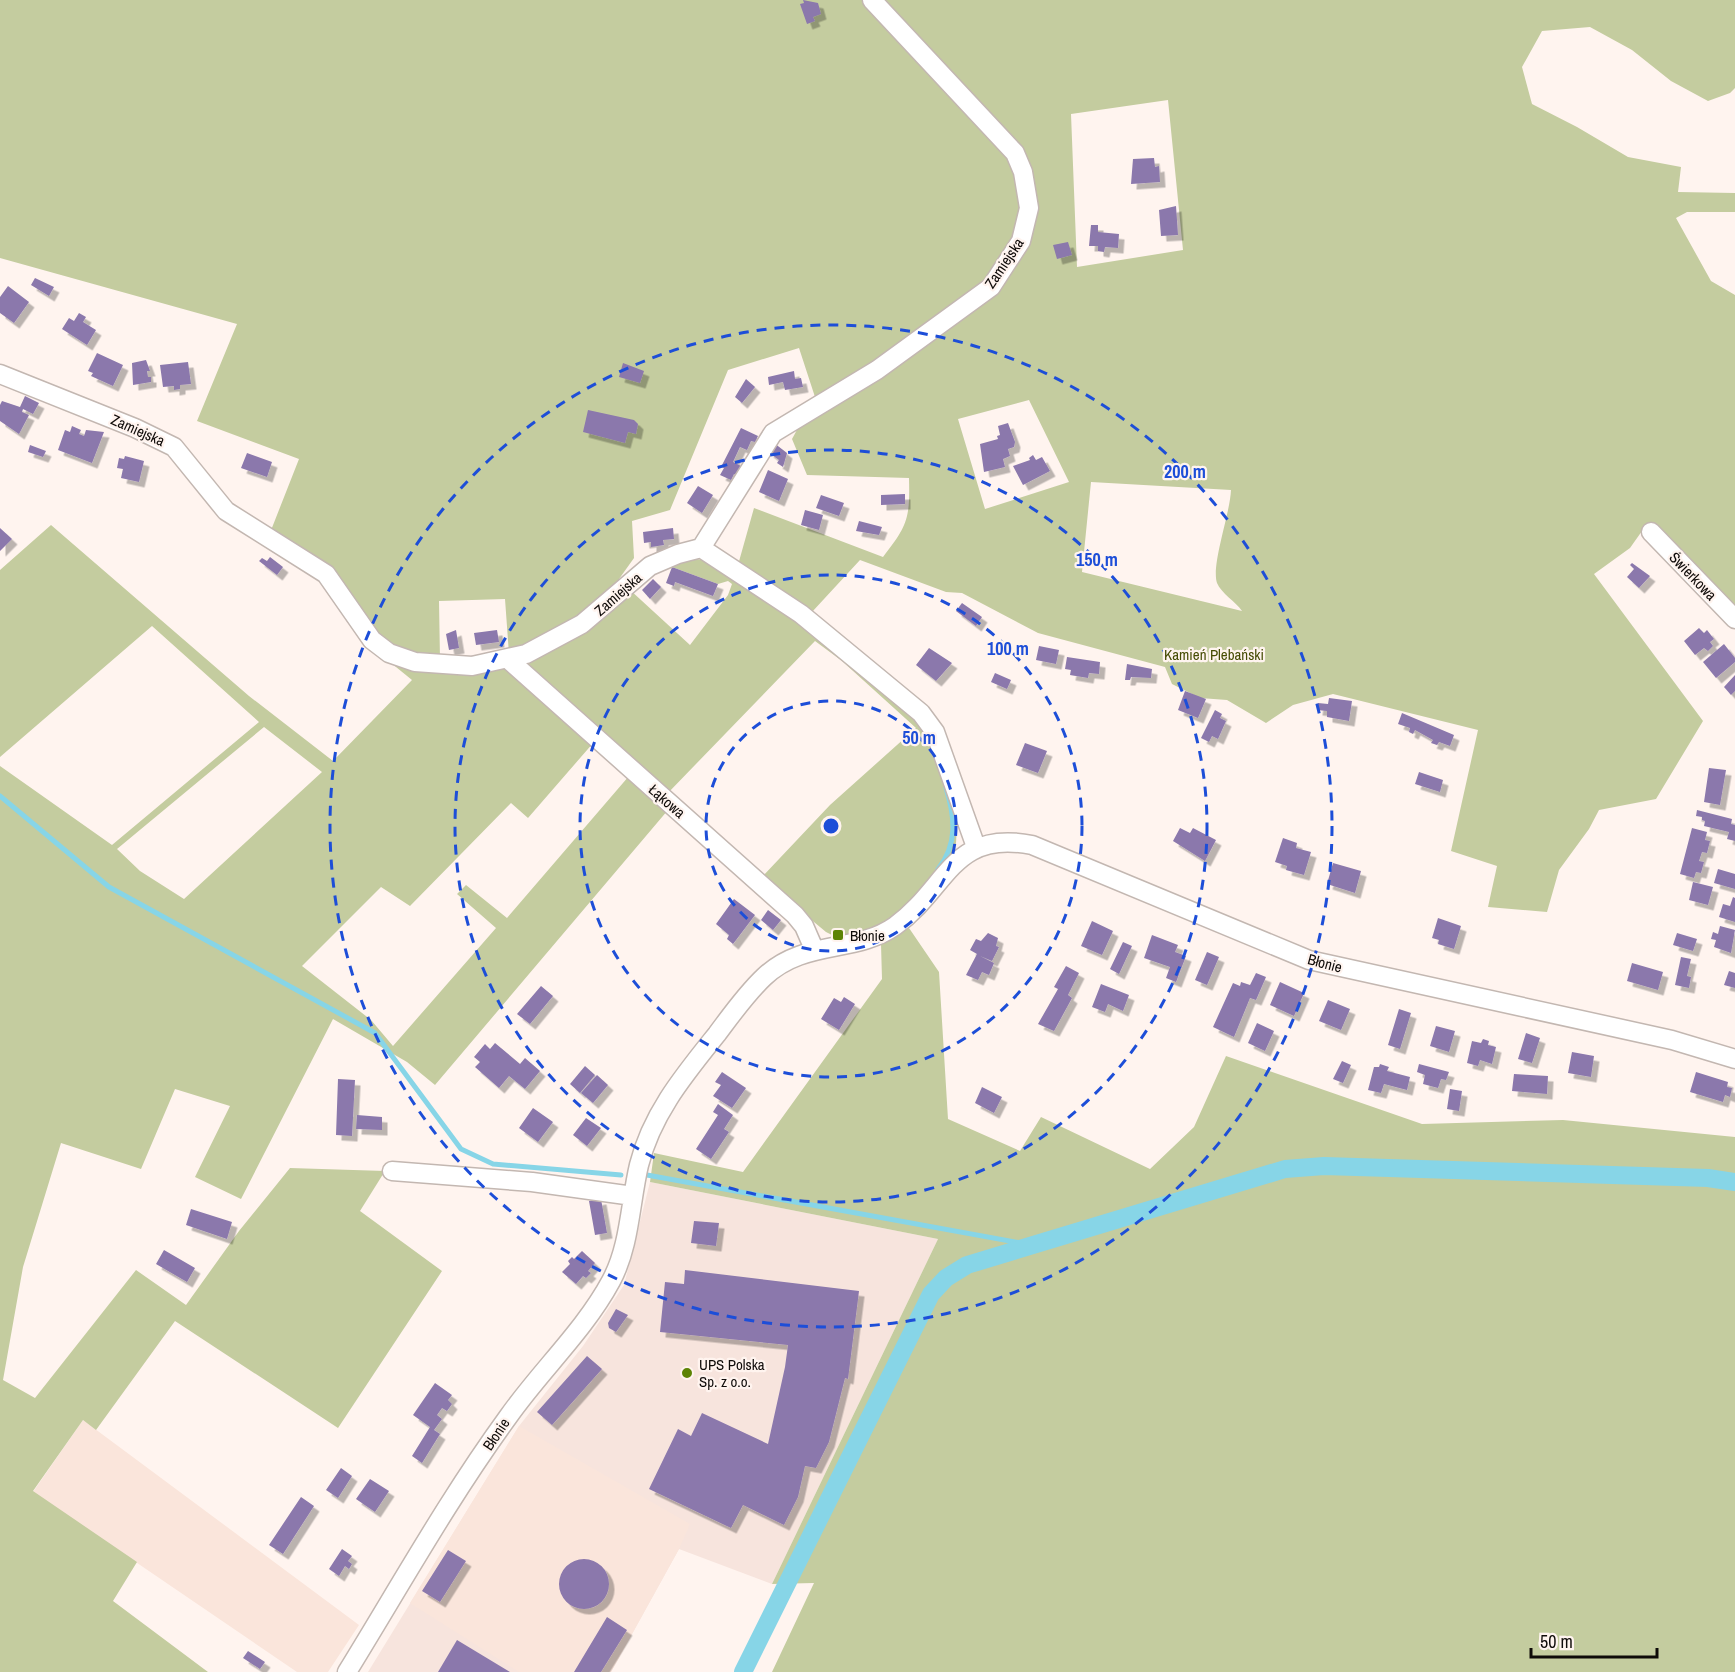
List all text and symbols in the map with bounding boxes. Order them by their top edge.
street label: Zamiejska [979,233,1029,292]
street label: Zamiejska [108,409,168,451]
text: 200 m [1164,459,1206,484]
text: 150 m [1076,547,1118,572]
street label: Świerkowa [1665,547,1722,605]
street label: Zamiejska [590,567,646,621]
text: 100 m [987,636,1029,661]
park label: Kamień Plebański [1164,644,1264,665]
text: 50 m [902,725,936,750]
street label: Łąkowa [644,779,690,823]
centre of rings [821,816,841,836]
place label: Błonie [850,925,885,946]
marker: Błonie [831,928,845,942]
street label: Błonie [1305,948,1345,978]
place label: UPS Polska Sp. z o.o. [699,1354,765,1392]
marker: UPS Polska Sp. z o.o. [680,1366,694,1380]
street label: Błonie [478,1414,515,1454]
scale bar [1531,1621,1657,1659]
text: 50 m [1540,1629,1573,1654]

